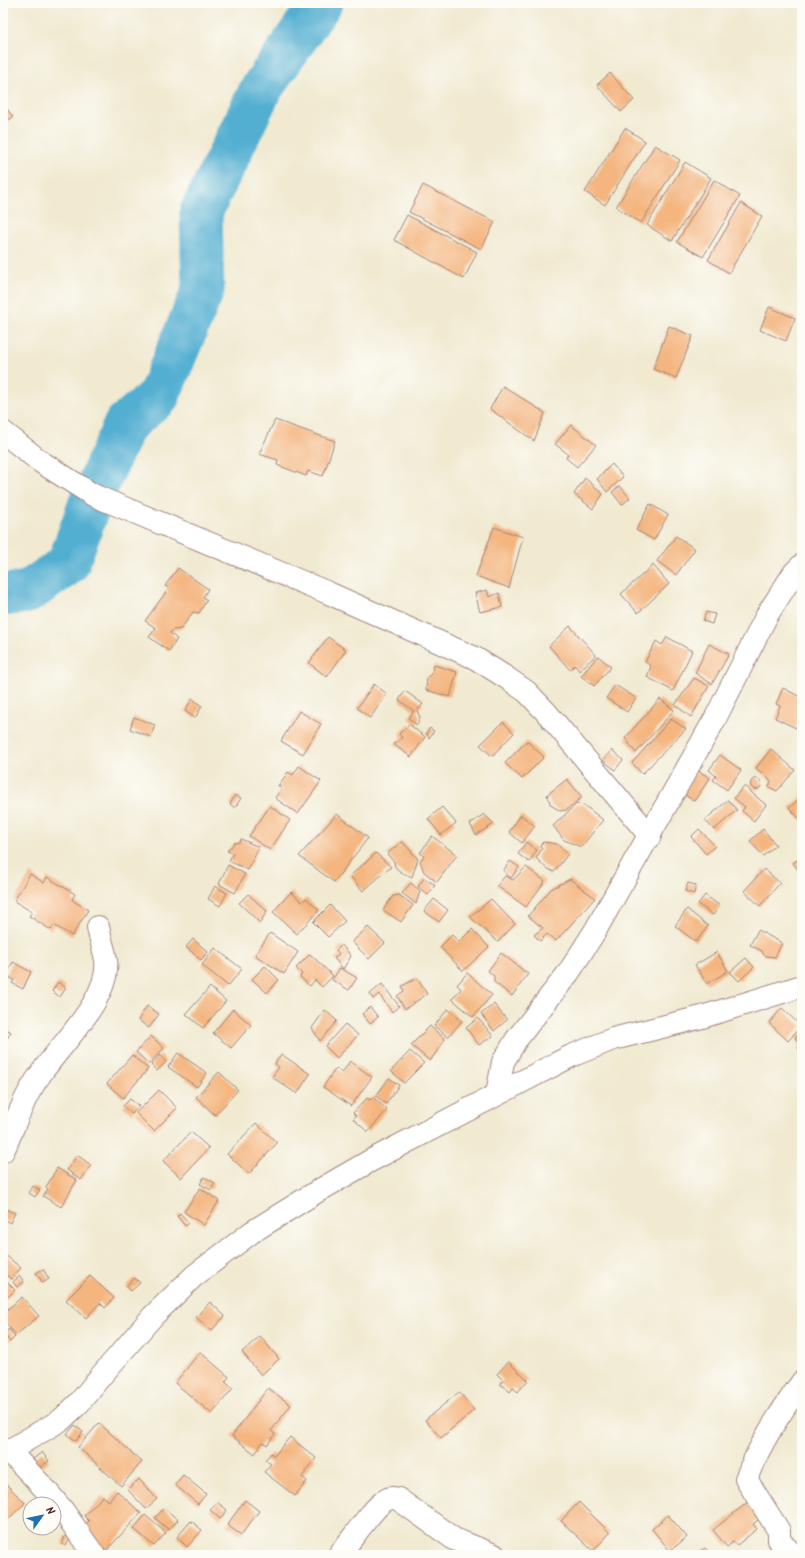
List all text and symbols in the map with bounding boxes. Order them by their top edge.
north arrow [22,1496,62,1536]
text: N [40,1503,59,1519]

